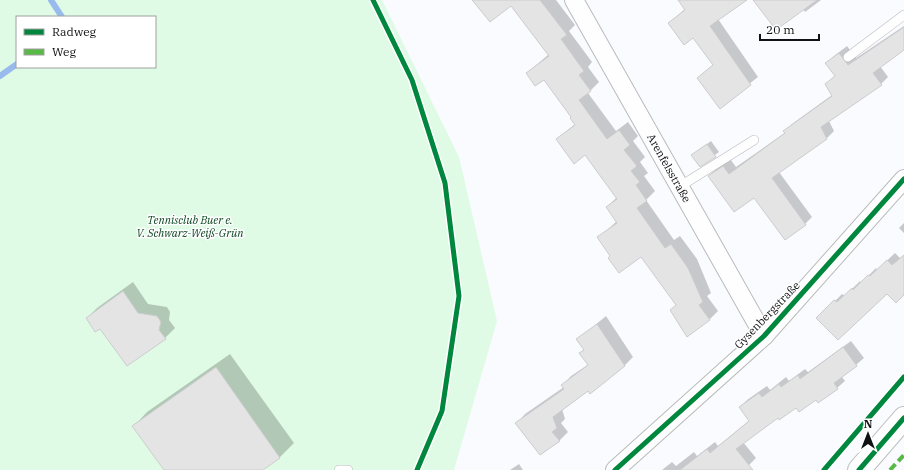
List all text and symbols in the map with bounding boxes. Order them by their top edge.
legend [16,16,156,68]
scale bar [760,16,819,42]
text: 20 m [766,22,795,37]
text: Radweg [52,24,97,39]
text: Weg [52,44,77,59]
street label: Arenfelsstraße [644,131,694,205]
park label: Tennisclub Buer e. V. Schwarz-Weiß-Grün [137,213,244,240]
street label: Gysenbergstraße [731,278,803,352]
north arrow [848,414,888,454]
text: N [864,417,873,431]

